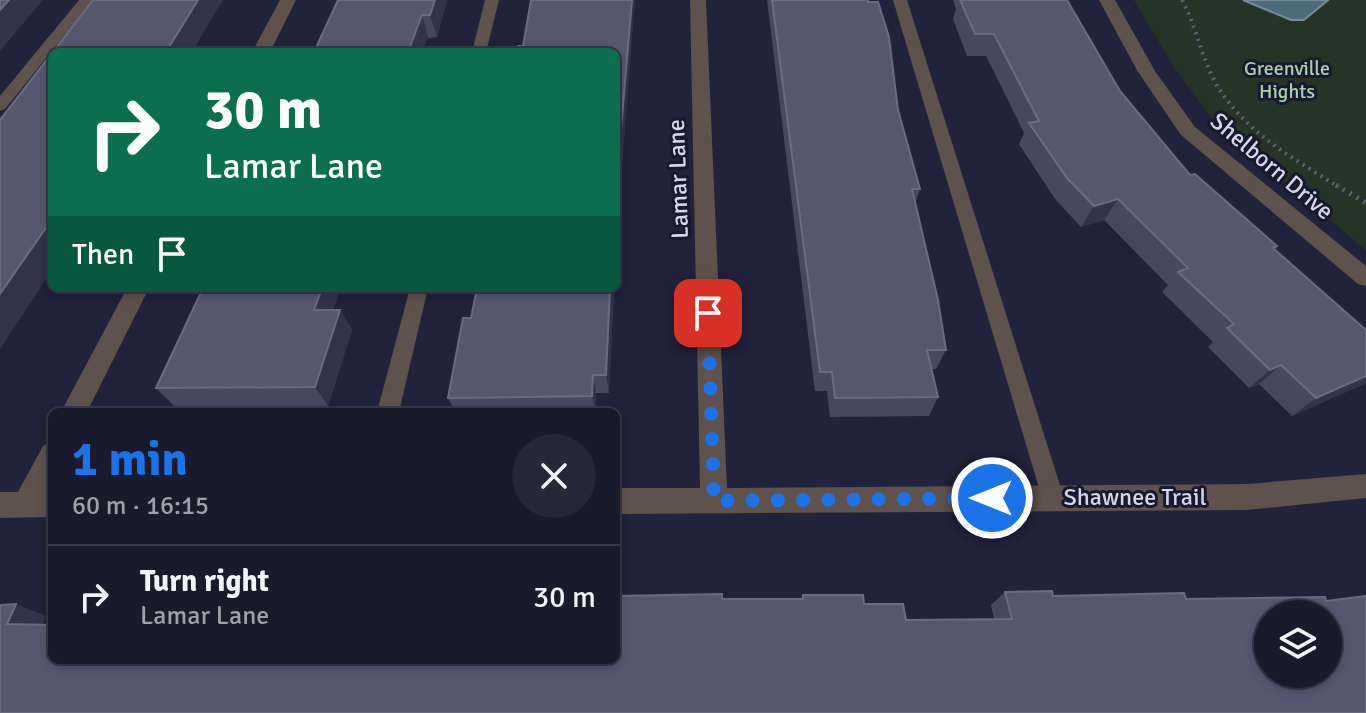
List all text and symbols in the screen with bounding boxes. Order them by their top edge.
park label: Greenville Hights [1244,56,1330,104]
text: 30 m [204,75,322,144]
icon: right [72,80,176,184]
street label: Shelborn Drive [1204,106,1340,226]
street label: Lamar Lane [661,119,695,239]
text: Lamar Lane [204,144,383,189]
icon: arrive [150,232,194,276]
text: Then [72,236,134,273]
pin [674,279,742,347]
icon: arrive [686,291,730,335]
text: 1 min [72,430,188,489]
button: close [512,434,596,518]
position arrow [950,456,1034,540]
street label: Shawnee Trail [1063,482,1207,512]
text: 60 m · 16:15 [72,490,209,522]
text: Turn right [140,563,269,600]
icon: right [72,575,116,619]
text: 30 m [533,579,596,616]
text: Lamar Lane [140,600,269,632]
map controls [1254,600,1342,688]
button: layers [1254,600,1342,688]

